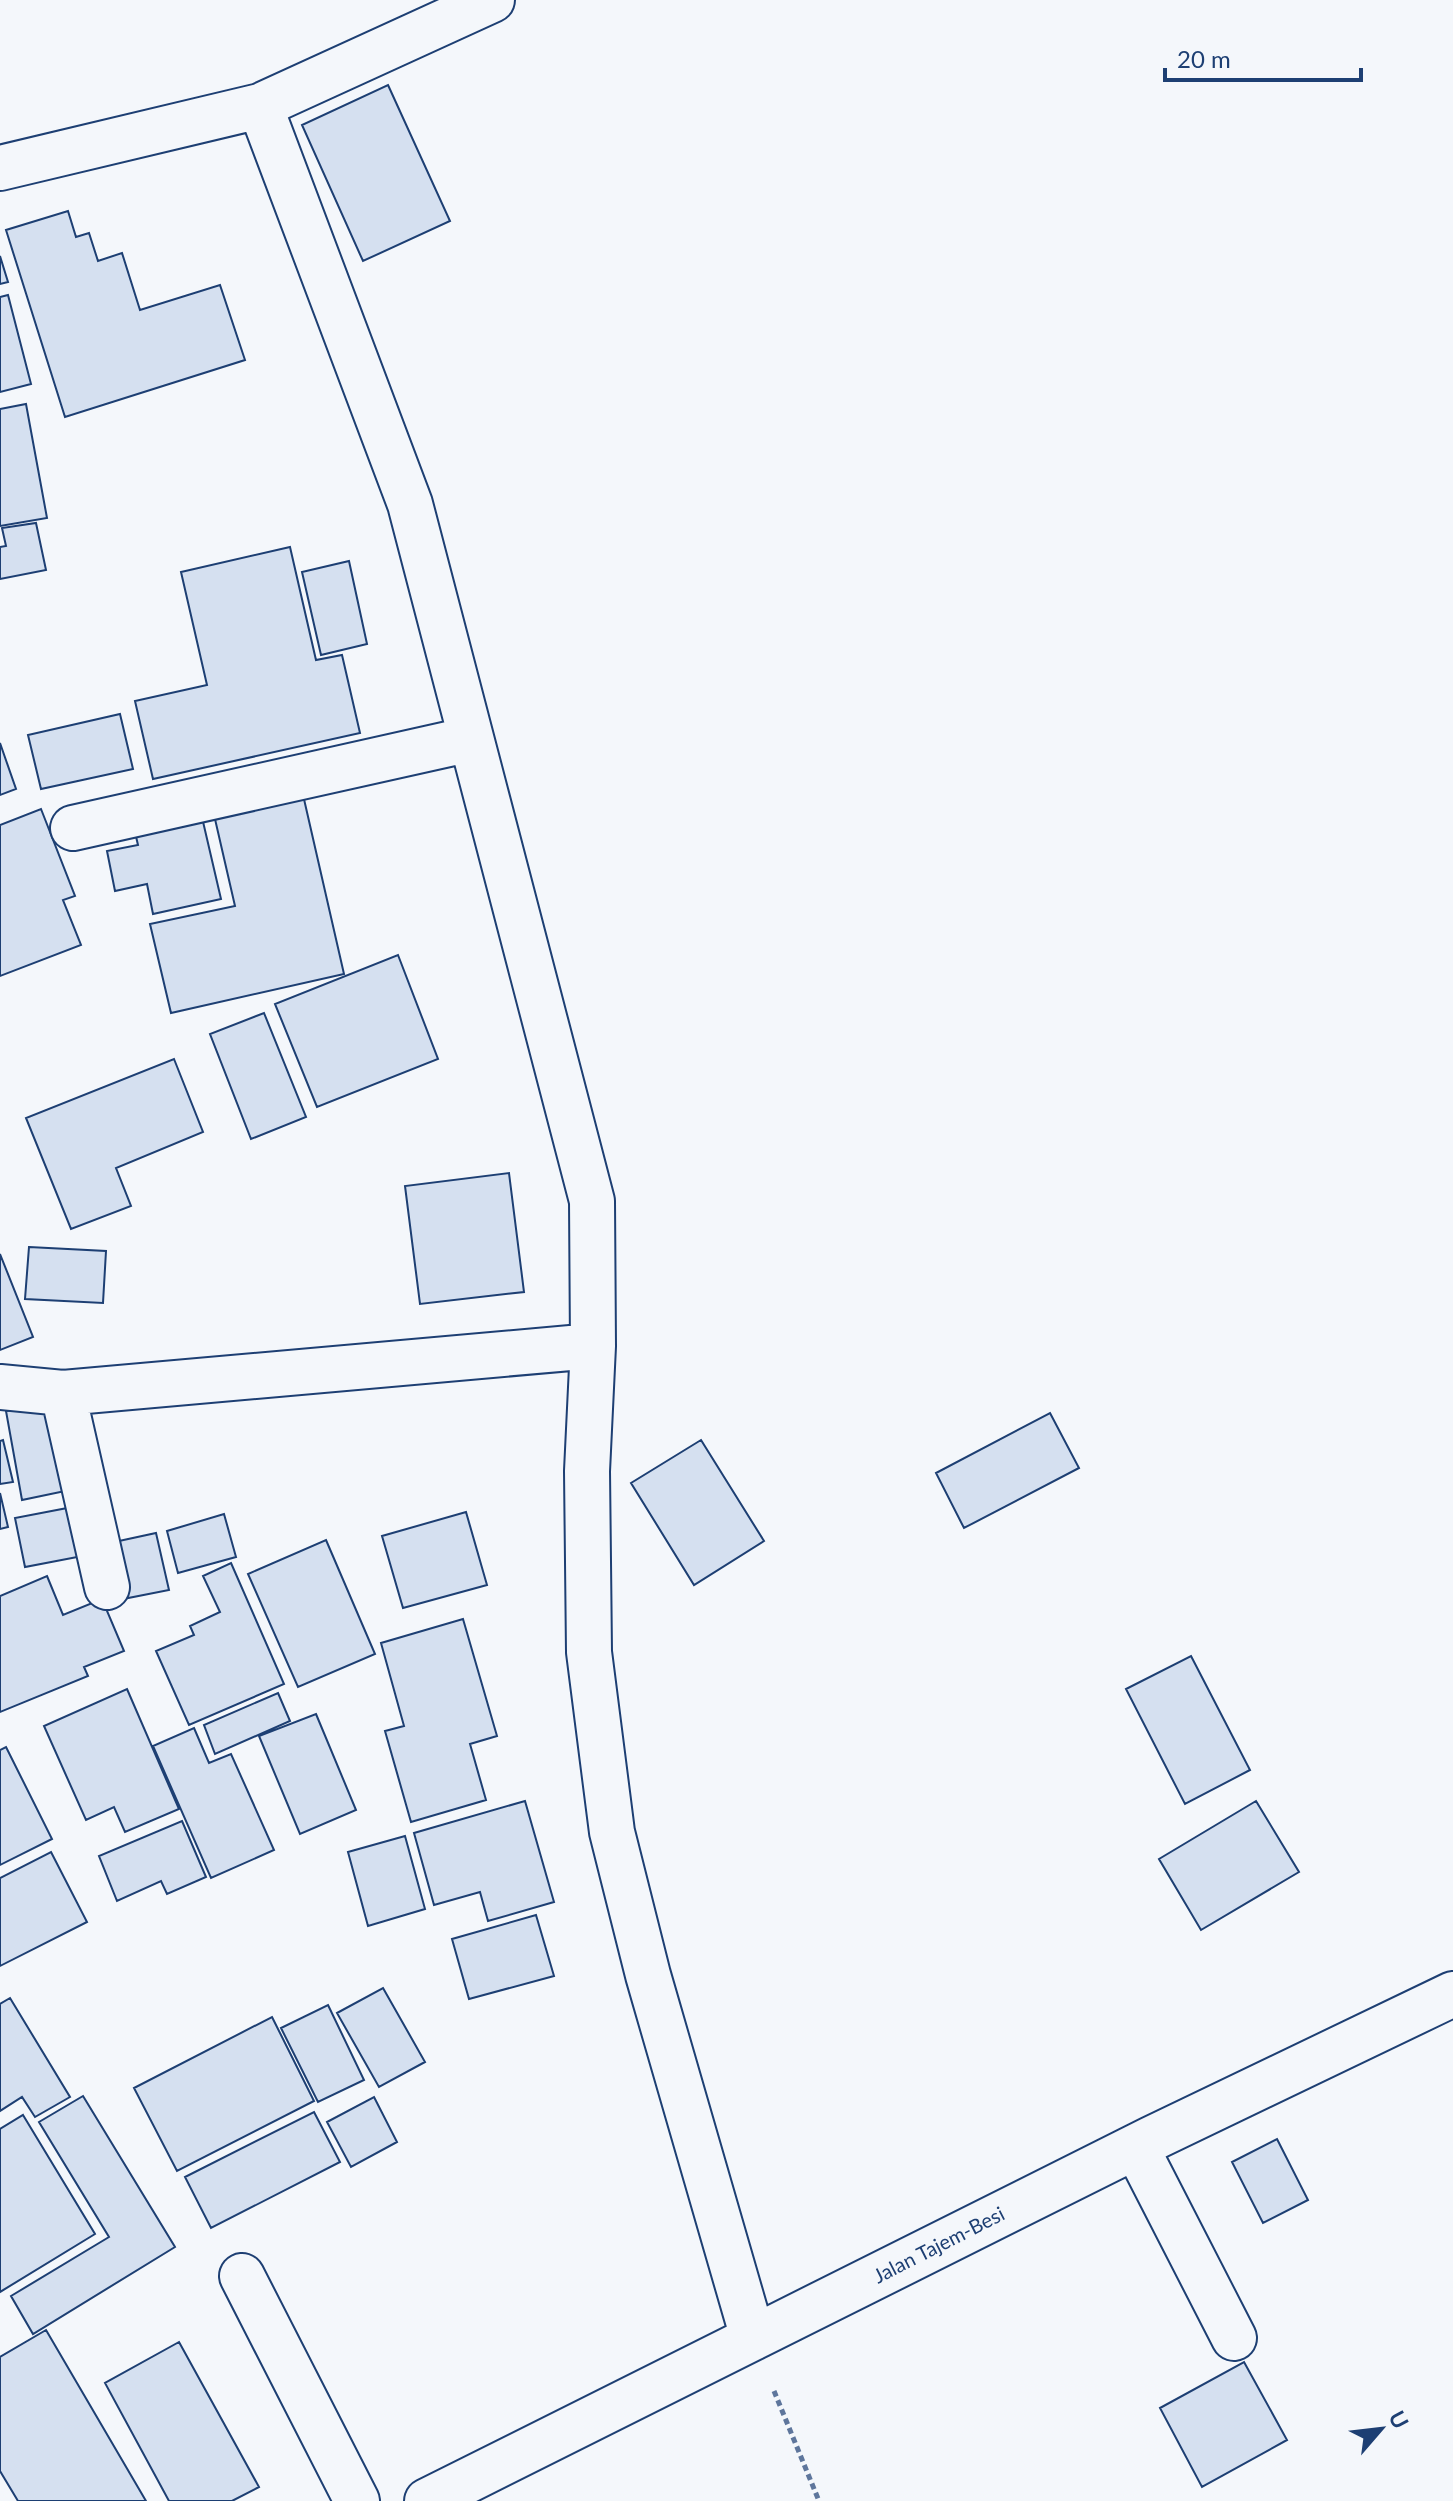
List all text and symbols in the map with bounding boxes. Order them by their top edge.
scale bar [1165,32,1361,82]
text: 20 m [1177,44,1231,73]
street label: Jalan Tajem-Besi [869,2201,1008,2287]
north arrow [1341,2389,1421,2469]
text: U [1383,2406,1415,2433]

